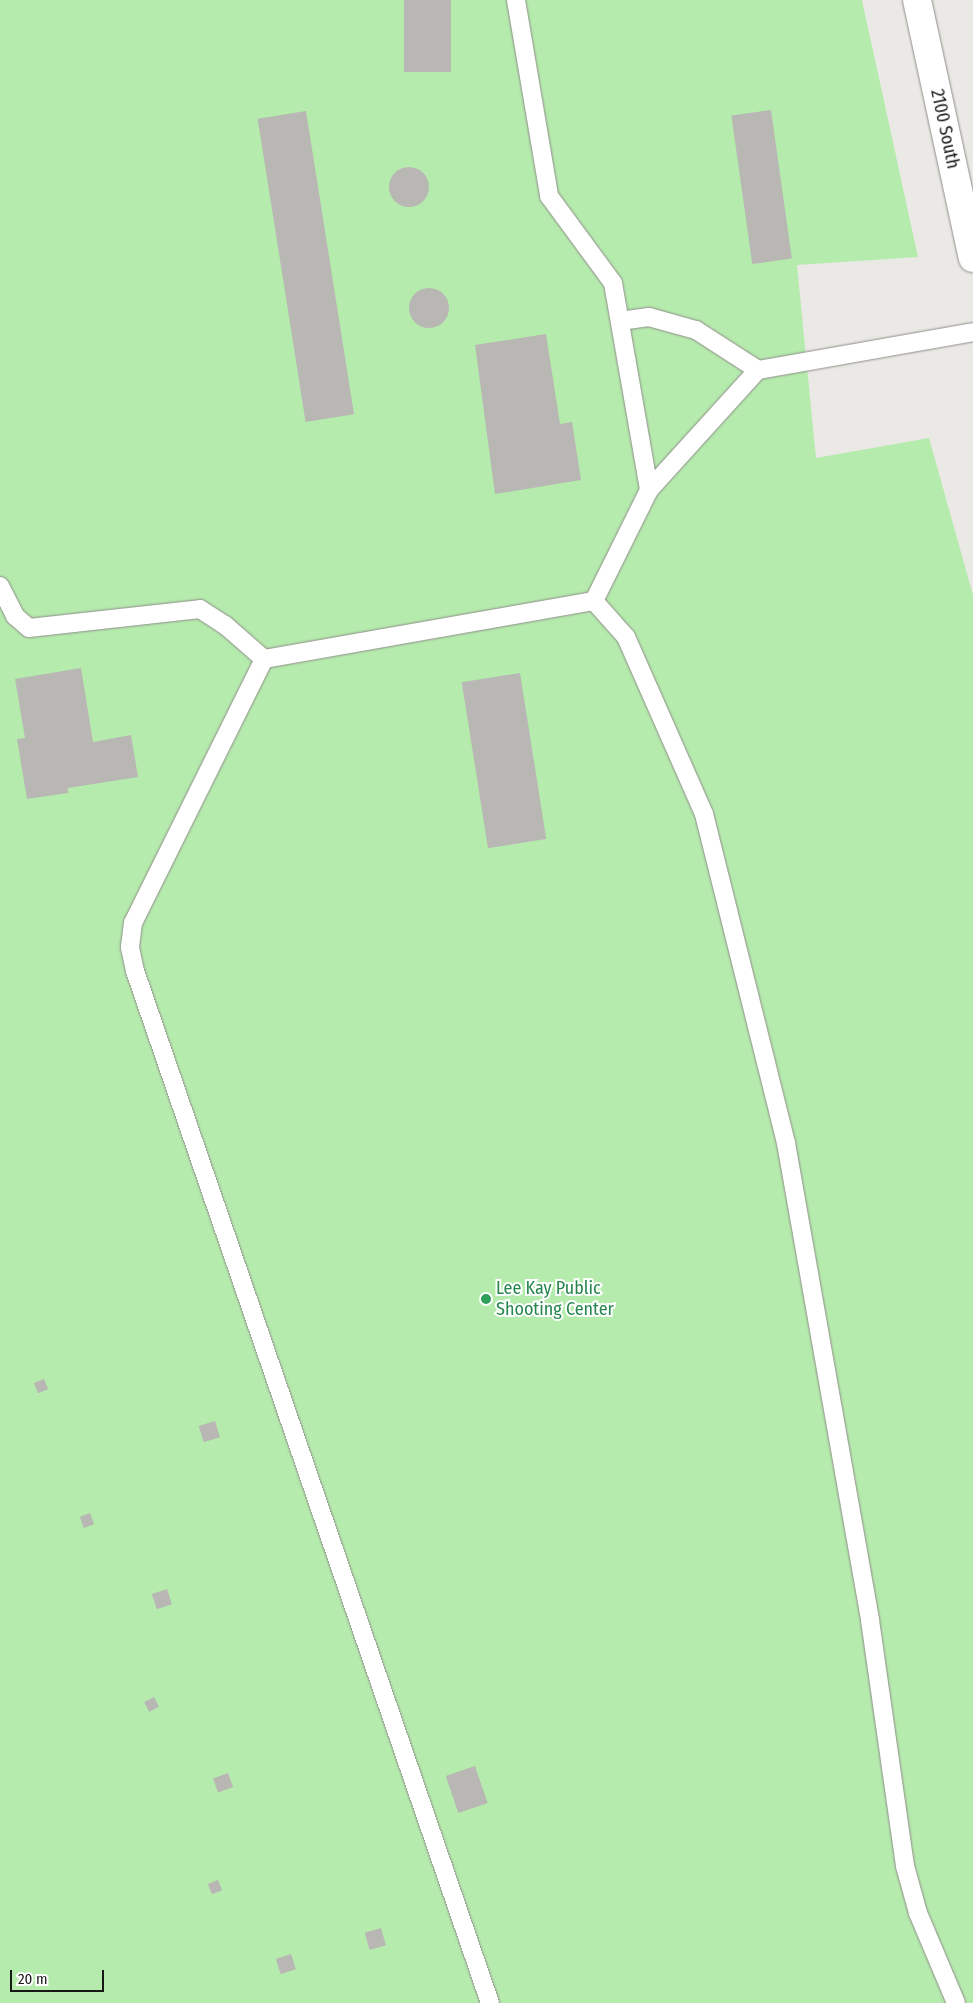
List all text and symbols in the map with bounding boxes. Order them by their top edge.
street label: 2100 South [926,87,964,171]
place label: Lee Kay Public Shooting Center [496,1278,614,1320]
marker: Lee Kay Public Shooting Center [480,1293,492,1305]
scale bar [12,1960,106,1992]
text: 20 m [18,1970,48,1988]

